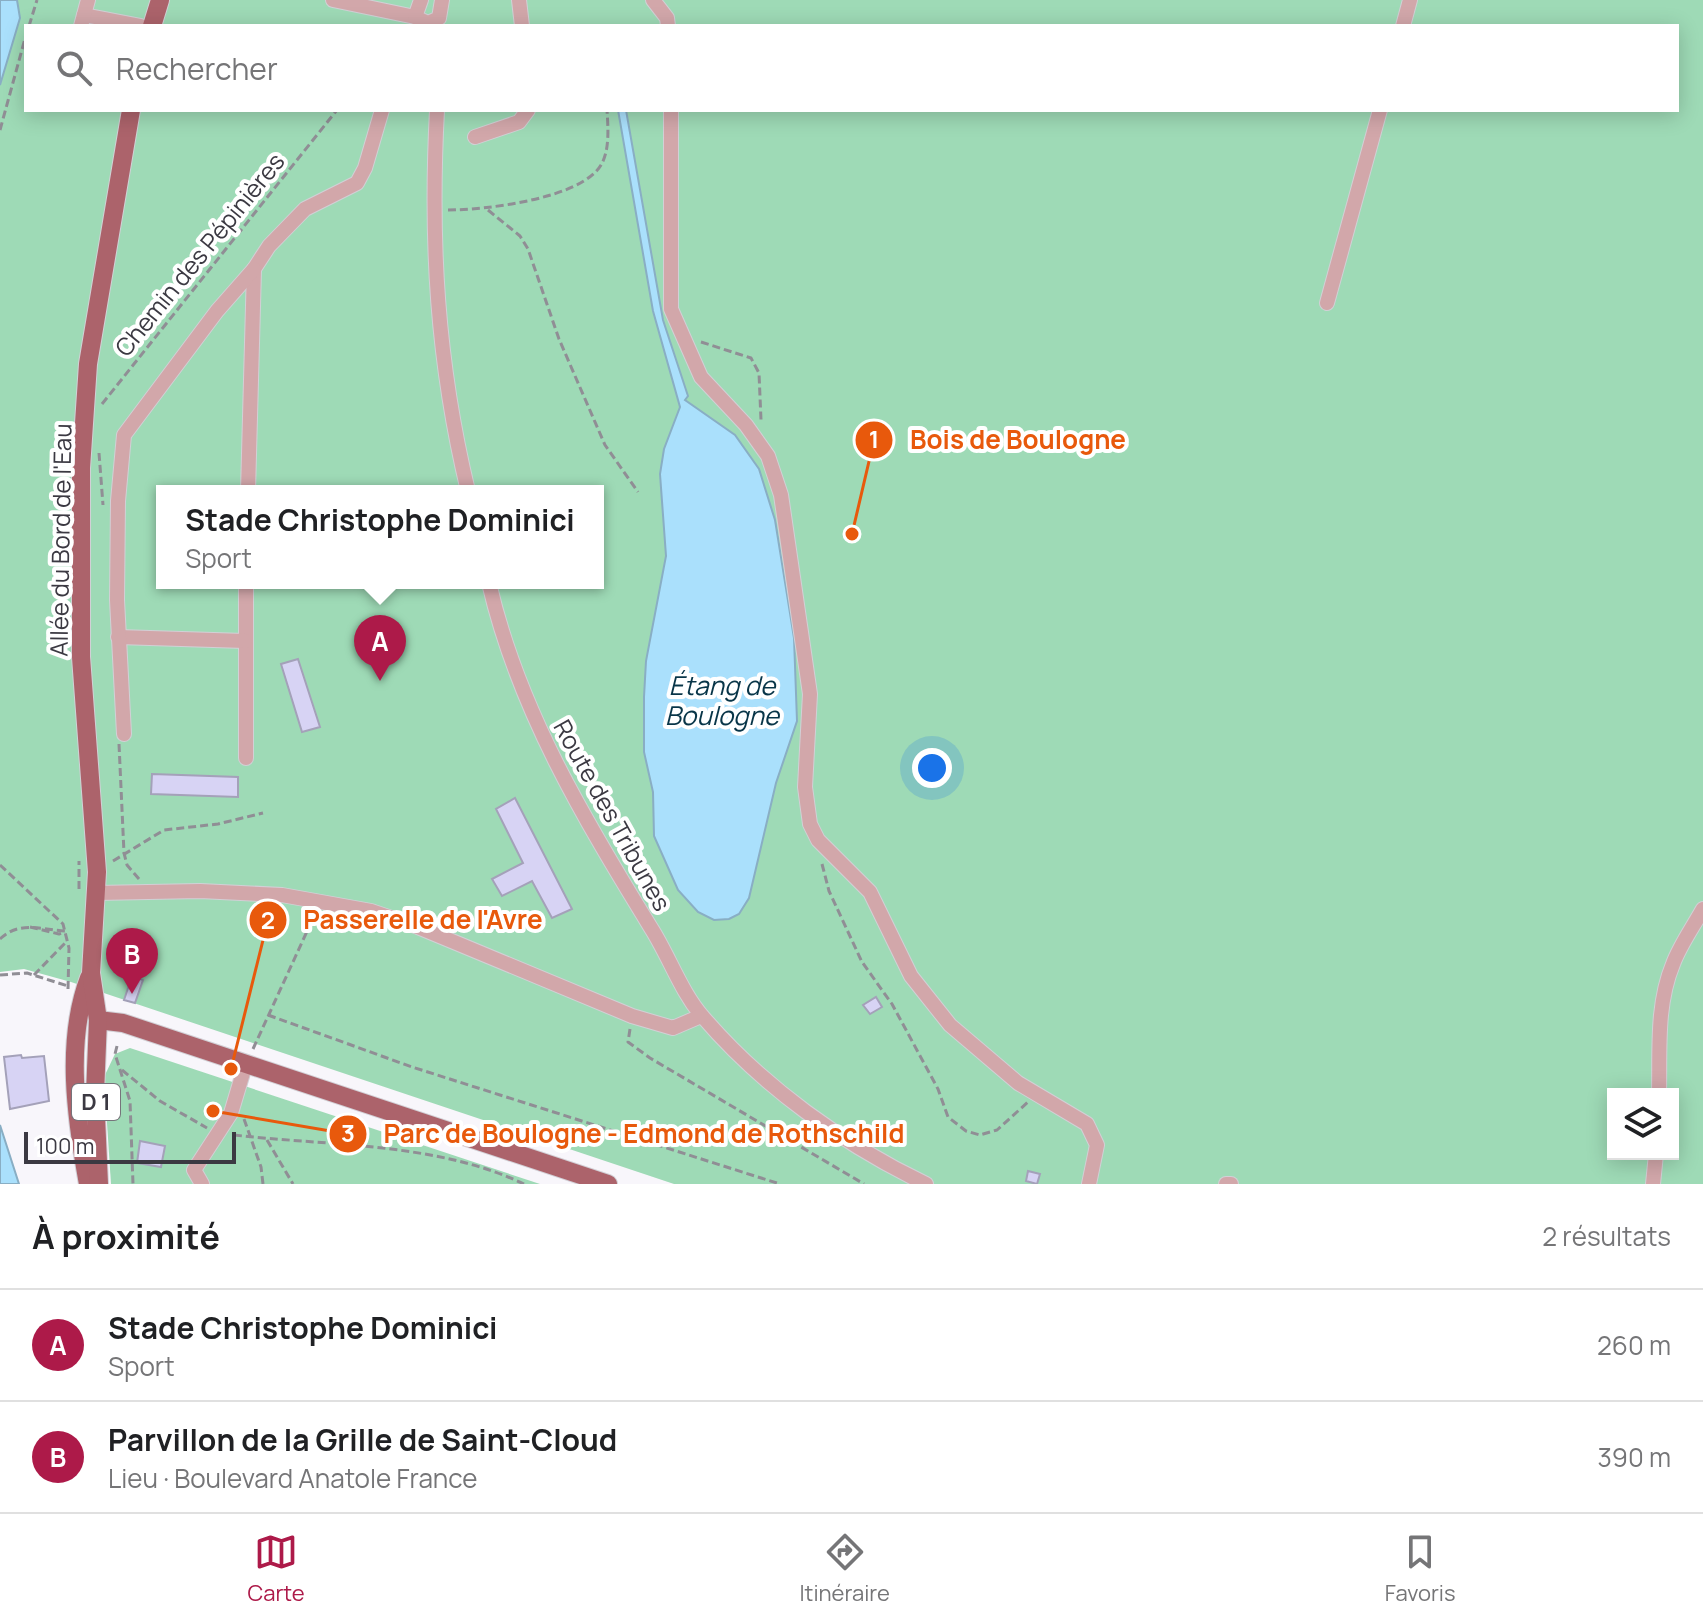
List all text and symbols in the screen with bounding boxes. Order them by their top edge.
search box [24,24,1679,112]
icon: search [52,46,96,90]
text: Rechercher [116,48,278,89]
street label: Chemin des Pépinières [107,145,291,363]
callout: Bois de Boulogne [854,415,1142,465]
text: Bois de Boulogne [910,421,1126,457]
text: 1 [869,422,879,455]
street label: Allée du Bord de l'Eau [41,423,79,657]
popup [156,485,604,589]
text: Stade Christophe Dominici [185,499,575,540]
text: Sport [185,540,252,576]
pin: A [354,615,406,681]
water label: Étang de Boulogne [665,667,781,733]
street label: Route des Tribunes [547,713,679,917]
your location [912,748,952,788]
callout: Passerelle de l'Avre [248,895,559,945]
text: Passerelle de l'Avre [303,901,543,937]
text: 2 [261,903,275,936]
pin: B [106,928,158,994]
road number: D 1 [72,1084,120,1120]
map controls [1607,1088,1679,1160]
button: layers [1607,1088,1679,1160]
callout: Parc de Boulogne - Edmond de Rothschild [328,1109,921,1159]
text: Parc de Boulogne - Edmond de Rothschild [384,1115,904,1151]
text: 3 [341,1116,355,1149]
scale bar [24,1128,236,1164]
text: 100 m [36,1131,94,1161]
text: À proximité [32,1213,220,1259]
text: 2 résultats [1542,1218,1671,1254]
text: Stade Christophe Dominici [108,1307,497,1348]
text: A [49,1327,67,1363]
text: 260 m [1597,1327,1671,1363]
text: Sport [108,1348,175,1384]
text: Parvillon de la Grille de Saint-Cloud [108,1419,617,1460]
text: B [50,1439,66,1475]
text: 390 m [1597,1439,1671,1475]
text: Lieu · Boulevard Anatole France [108,1460,477,1496]
tab: Carte [247,1530,305,1608]
tab: Itinéraire [799,1530,890,1608]
tab: Favoris [1385,1530,1456,1608]

